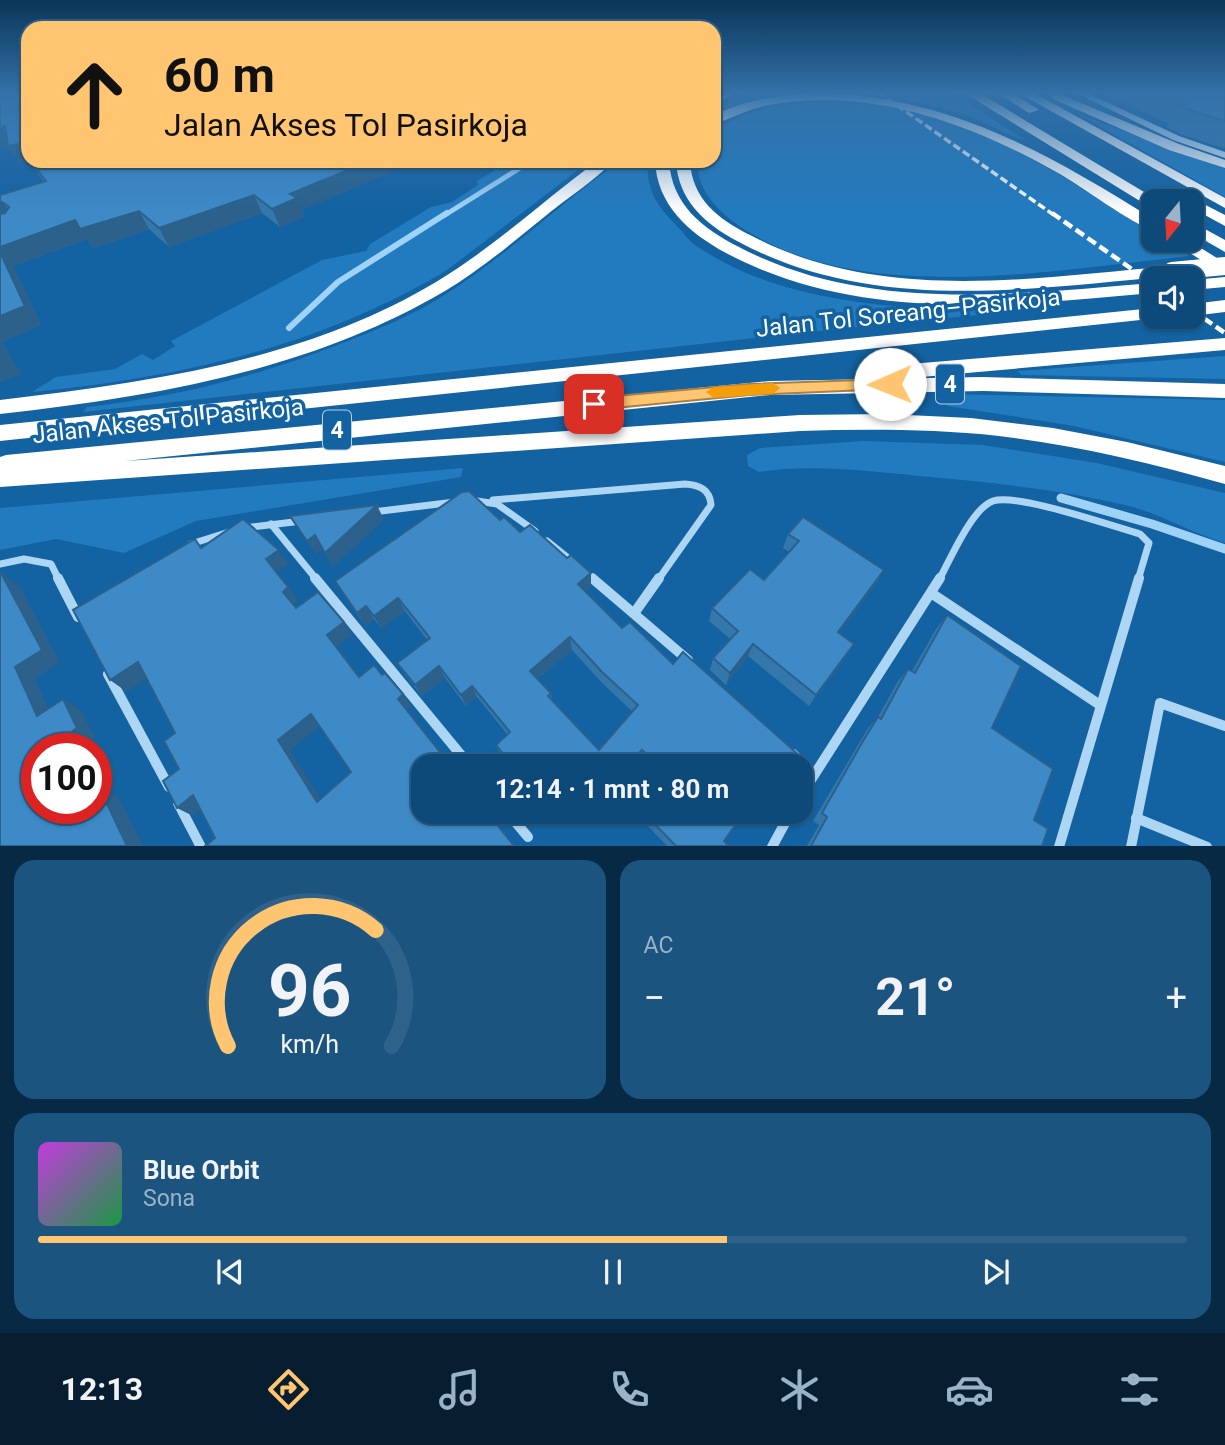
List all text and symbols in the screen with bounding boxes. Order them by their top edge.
text: 60 m [164,47,275,104]
icon: ahead [49,49,140,140]
text: Jalan Akses Tol Pasirkoja [164,106,528,144]
north arrow [1141,189,1204,252]
map controls [1141,189,1204,329]
button: sound [1141,266,1204,329]
street label: Jalan Tol Soreang–Pasirkoja [754,283,1062,343]
position arrow [853,347,927,421]
road number: 4 [936,364,964,404]
pin [564,374,624,434]
icon: arrive [575,385,613,423]
street label: Jalan Akses Tol Pasirkoja [31,393,305,449]
road number: 4 [323,410,351,450]
speed limit sign: 100 [21,733,112,824]
text: 12:14 · 1 mnt · 80 m [495,774,729,804]
text: AC [644,932,673,959]
text: 96 [268,948,352,1034]
text: 21° [875,967,955,1028]
text: − [644,976,665,1020]
text: + [1165,976,1187,1020]
text: km/h [280,1029,339,1058]
text: Blue Orbit [143,1155,259,1185]
text: Sona [143,1185,195,1212]
icon: previous [211,1253,249,1291]
icon: pause [594,1253,632,1291]
icon: next [977,1253,1015,1291]
icon: directions [264,1365,313,1414]
icon: music [435,1365,484,1414]
icon: phone [605,1365,654,1414]
icon: climate [775,1365,824,1414]
icon: car [945,1365,994,1414]
icon: filters [1115,1365,1164,1414]
text: 12:13 [61,1370,143,1408]

